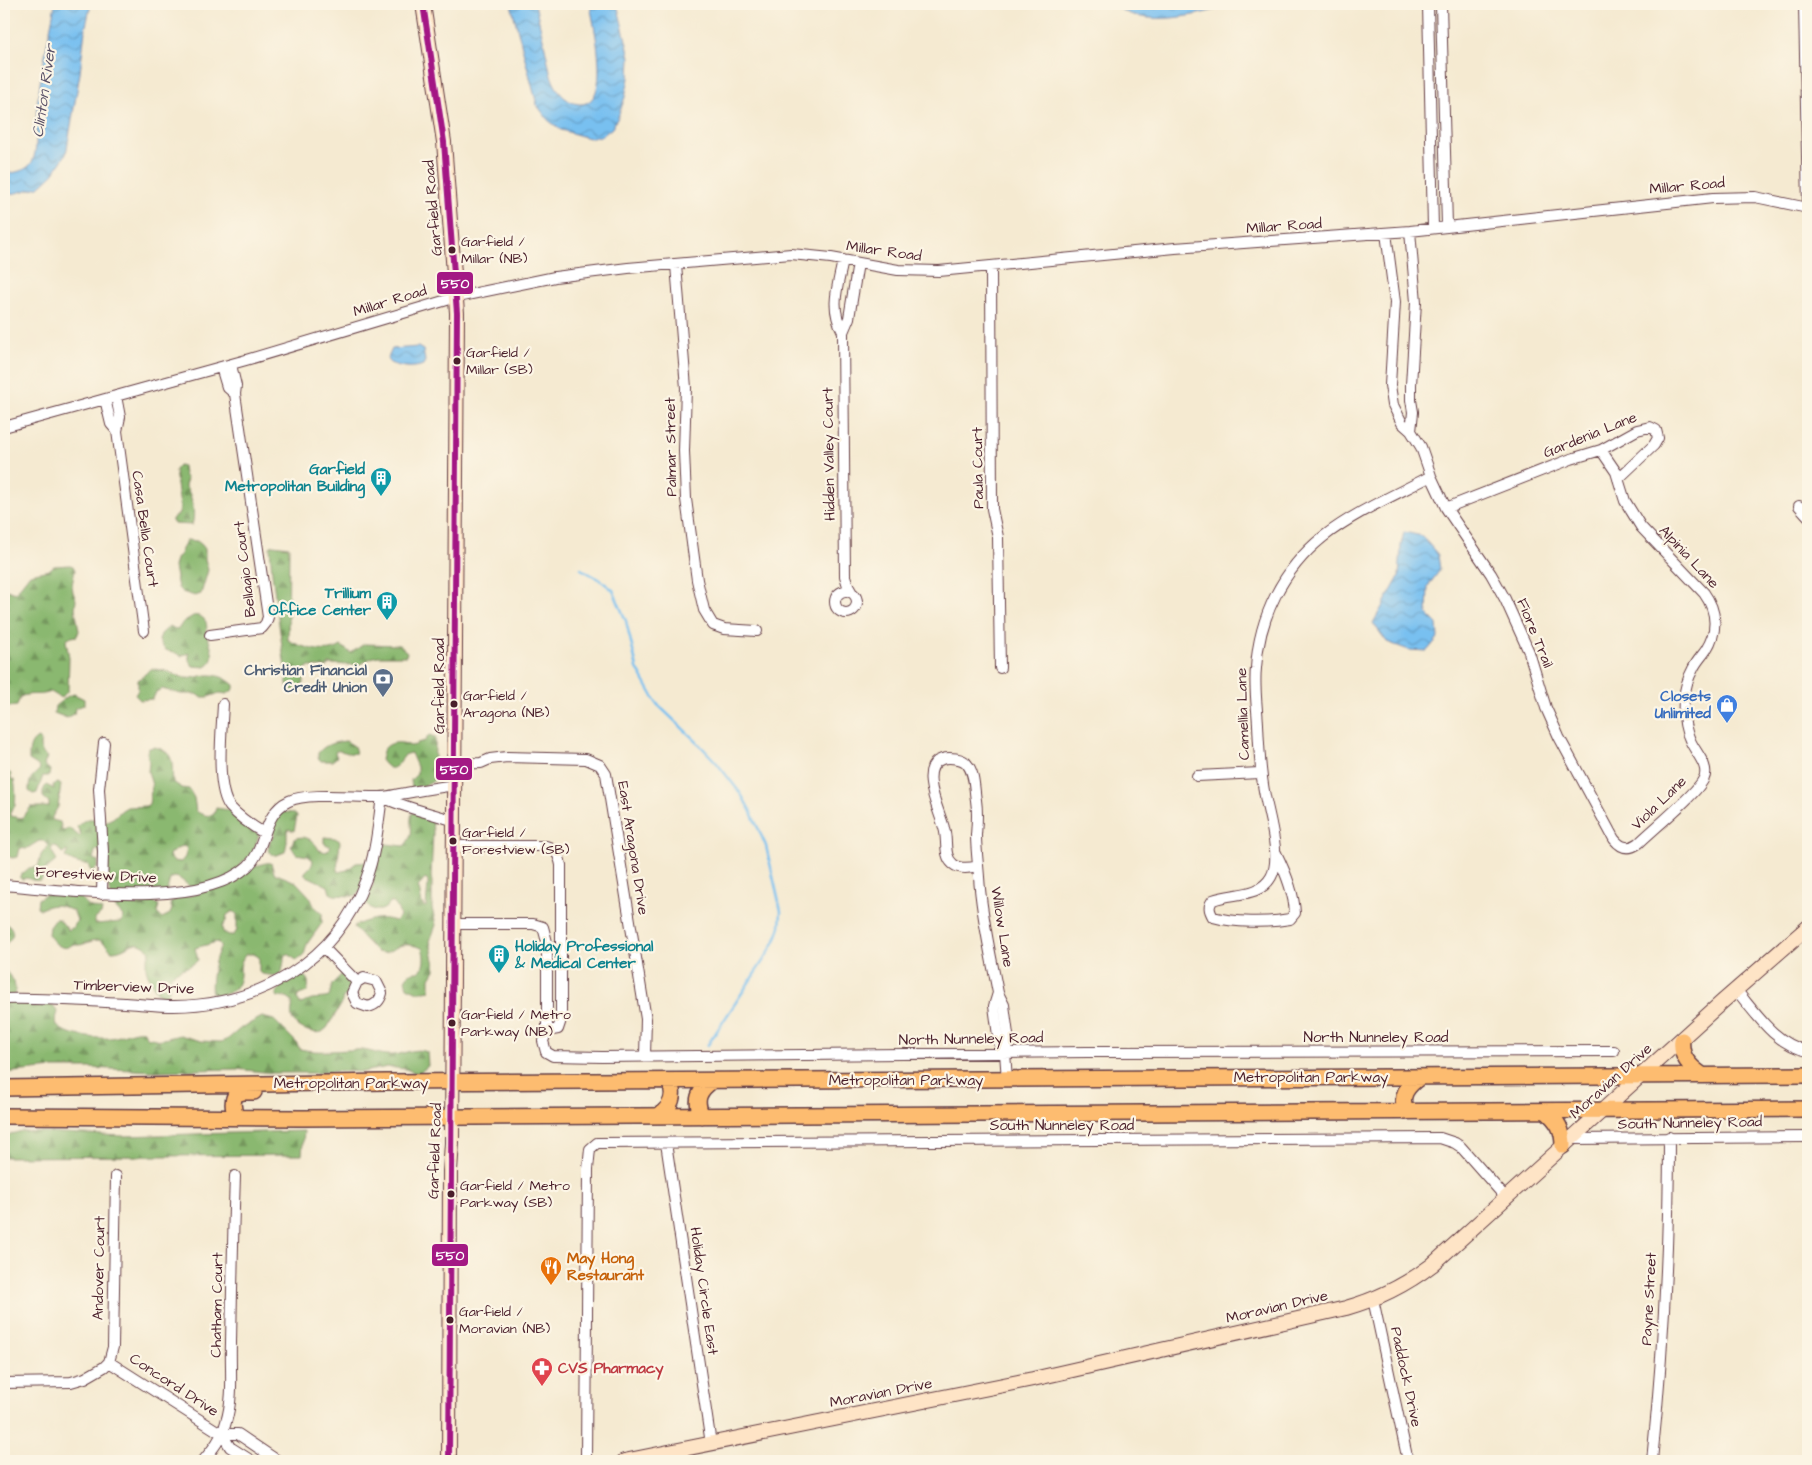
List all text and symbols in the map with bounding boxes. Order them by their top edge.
water label: Clinton River [27,41,62,139]
street label: Garfield Road [418,159,448,257]
street label: Millar Road [1648,172,1726,200]
street label: Millar Road [1245,213,1323,239]
place label: Garfield / Millar (NB) [461,232,527,269]
street label: Millar Road [845,235,923,267]
marker: Garfield / Millar (NB) [447,245,457,255]
line badge: 550 [436,271,474,295]
text: 550 [441,274,469,294]
street label: Millar Road [351,280,430,322]
place label: Garfield / Millar (SB) [466,343,533,380]
marker: Garfield / Millar (SB) [452,356,462,366]
street label: Hidden Valley Court [817,387,842,521]
street label: Palmar Street [660,397,682,497]
street label: Gardenia Lane [1540,407,1640,463]
street label: Paula Court [967,427,989,509]
place label: Garfield Metropolitan Building [225,459,365,499]
building icon: Garfield Metropolitan Building [369,466,393,497]
street label: Casa Bella Court [126,469,164,589]
street label: Bellagio Court [229,520,262,618]
street label: Alpinia Lane [1654,521,1724,593]
place label: Trillium Office Center [269,583,372,621]
building icon: Trillium Office Center [375,590,399,621]
street label: Fiore Trail [1512,595,1558,671]
street label: Garfield Road [429,638,450,734]
place label: Christian Financial Credit Union [244,660,368,698]
bank icon: Christian Financial Credit Union [371,667,395,698]
street label: Camellia Lane [1231,668,1255,760]
place label: Garfield / Aragona (NB) [463,686,550,723]
place label: Closets Unlimited [1655,686,1711,724]
shop icon: Closets Unlimited [1715,693,1739,724]
marker: Garfield / Aragona (NB) [449,699,459,709]
line badge: 550 [435,757,473,781]
text: 550 [440,760,468,780]
street label: Viola Lane [1627,771,1691,835]
street label: East Aragona Drive [611,780,654,917]
place label: Garfield / Forestview (SB) [462,823,570,860]
marker: Garfield / Forestview (SB) [448,836,458,846]
street label: Forestview Drive [35,861,157,889]
street label: Willow Lane [985,885,1019,969]
place label: Holiday Professional & Medical Center [514,936,654,974]
building icon: Holiday Professional & Medical Center [487,943,511,974]
street label: Timberview Drive [73,974,195,1000]
place label: Garfield / Metro Parkway (NB) [461,1005,571,1042]
marker: Garfield / Metro Parkway (NB) [447,1018,457,1028]
street label: North Nunneley Road [898,1027,1044,1052]
street label: North Nunneley Road [1304,1027,1449,1049]
street label: Moravian Drive [1565,1038,1657,1124]
street label: Metropolitan Parkway [1234,1067,1388,1089]
street label: Metropolitan Parkway [829,1070,983,1092]
street label: Metropolitan Parkway [274,1073,428,1095]
street label: Garfield Road [423,1102,447,1199]
street label: South Nunneley Road [1618,1111,1763,1136]
street label: South Nunneley Road [990,1115,1135,1137]
place label: Garfield / Metro Parkway (SB) [460,1176,570,1213]
marker: Garfield / Metro Parkway (SB) [446,1189,456,1199]
street label: Andover Court [88,1216,110,1320]
street label: Holiday Circle East [684,1226,723,1356]
line badge: 550 [431,1243,469,1267]
text: 550 [436,1246,464,1266]
place label: May Hong Restaurant [567,1248,645,1286]
street label: Chatham Court [206,1252,228,1358]
street label: Payne Street [1636,1252,1663,1346]
restaurant icon: May Hong Restaurant [539,1255,563,1286]
street label: Moravian Drive [1224,1285,1330,1329]
place label: Garfield / Moravian (NB) [459,1302,550,1339]
marker: Garfield / Moravian (NB) [445,1315,455,1325]
street label: Paddock Drive [1385,1325,1427,1429]
street label: Concord Drive [125,1348,223,1422]
pharmacy icon: CVS Pharmacy [530,1356,554,1387]
place label: CVS Pharmacy [558,1358,664,1380]
street label: Moravian Drive [828,1373,934,1413]

